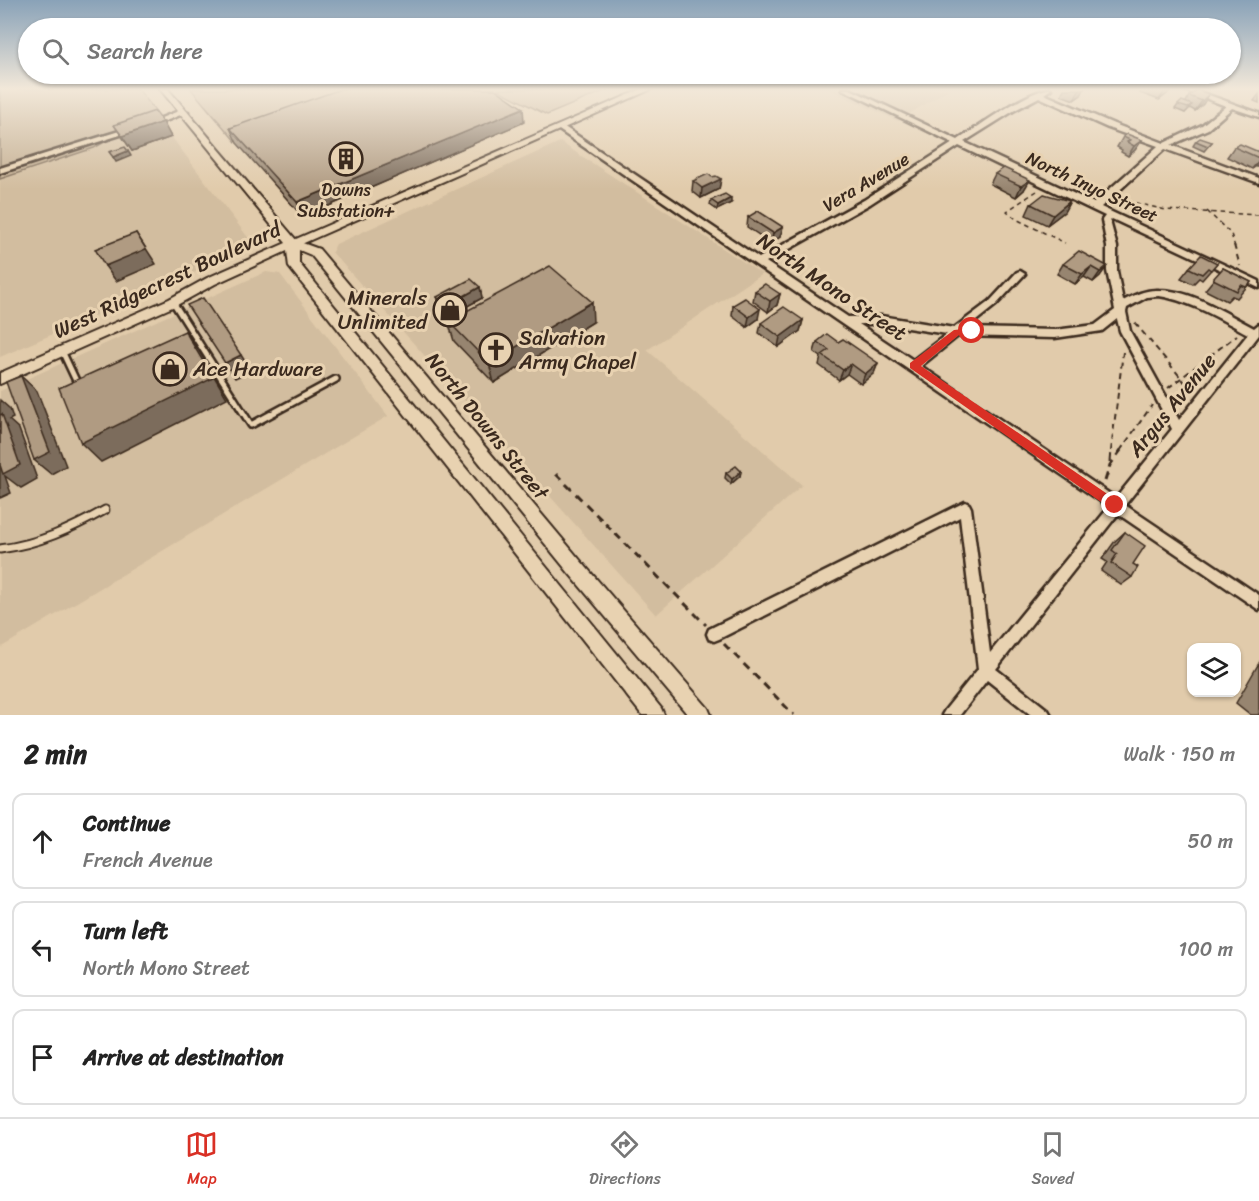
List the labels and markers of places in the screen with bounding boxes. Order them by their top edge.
building icon: Downs Substation+ [328,141,364,177]
place label: Downs Substation+ [297,174,395,227]
place label: Minerals Unlimited [338,279,429,341]
shop icon: Minerals Unlimited [432,292,468,328]
place label: Salvation Army Chapel [518,319,637,381]
church icon: Salvation Army Chapel [478,332,514,368]
place label: Ace Hardware [192,350,323,388]
shop icon: Ace Hardware [152,351,188,387]

